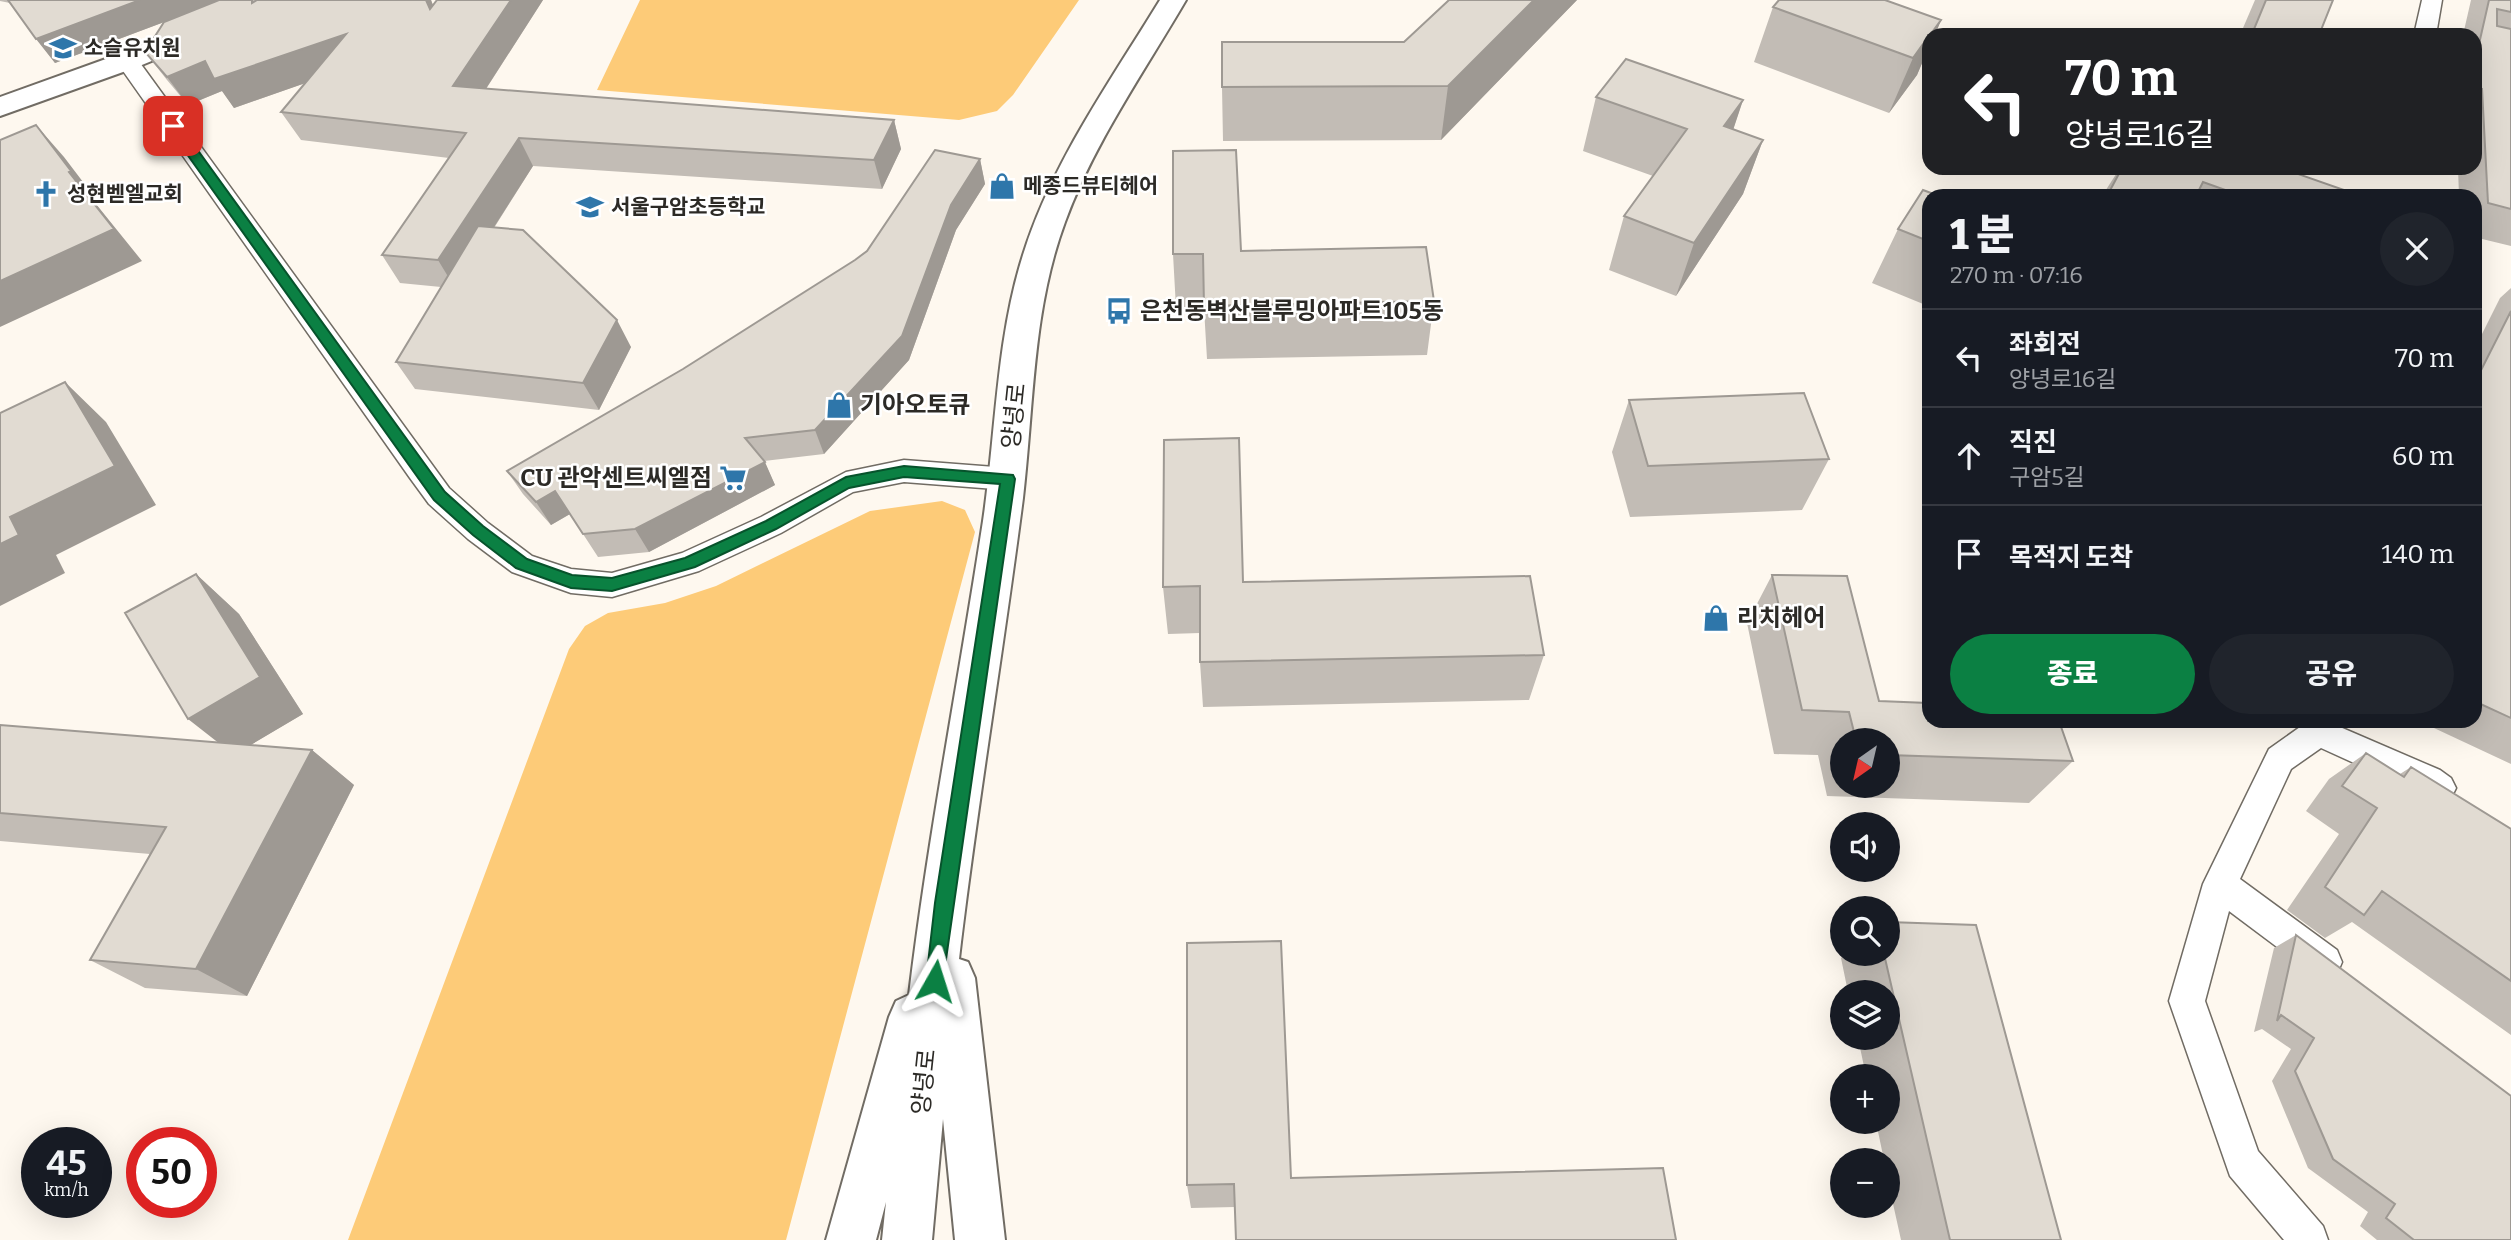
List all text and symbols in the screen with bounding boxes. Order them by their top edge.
school or university icon: 소슬유치원 [48,33,78,63]
place label: 소슬유치원 [84,35,181,61]
text: 70 m [2065,49,2177,108]
icon: left [1950,56,2041,147]
pin [143,96,203,156]
icon: arrive [154,107,192,145]
text: 양녕로16길 [2065,116,2215,154]
shop icon: 메종드뷰티헤어 [987,171,1017,201]
place label: 메종드뷰티헤어 [1023,173,1158,199]
church icon: 성현벧엘교회 [31,179,61,209]
place label: 성현벧엘교회 [67,181,183,207]
school or university icon: 서울구암초등학교 [575,192,605,222]
place label: 서울구암초등학교 [611,194,766,220]
text: 1 분 [1950,210,2014,260]
button: close [2380,212,2454,286]
text: 270 m · 07:16 [1950,261,2083,289]
bus stop icon: 은천동벽산블루밍아파트105동 [1104,296,1134,326]
place label: 은천동벽산블루밍아파트105동 [1140,297,1444,325]
text: 좌회전 [2009,329,2081,360]
icon: left [1950,339,1988,377]
text: 70 m [2395,343,2454,374]
text: 양녕로16길 [2009,365,2116,393]
street label: 양녕로 [997,382,1031,450]
shop icon: 기아오토큐 [824,390,854,420]
place label: 기아오토큐 [860,391,970,419]
text: 직진 [2009,427,2057,458]
icon: ahead [1950,437,1988,475]
text: 60 m [2392,441,2454,472]
supermarket icon: CU 관악센트씨엘점 [718,463,748,493]
text: 구암5길 [2009,463,2085,491]
place label: CU 관악센트씨엘점 [520,464,712,492]
icon: arrive [1950,535,1988,573]
text: 140 m [2382,539,2454,570]
text: 목적지 도착 [2009,542,2133,573]
shop icon: 리치헤어 [1701,603,1731,633]
place label: 리치헤어 [1737,604,1825,632]
button: 종료 [1950,634,2195,714]
button: 공유 [2209,634,2454,714]
north arrow [1830,728,1900,798]
map controls [1830,728,1900,1218]
button: sound [1830,812,1900,882]
button: search [1830,896,1900,966]
position arrow [898,944,972,1018]
button: layers [1830,980,1900,1050]
street label: 양녕로 [907,1048,941,1116]
button: + [1830,1064,1900,1134]
speed limit sign: 50 [126,1127,217,1218]
text: 45 [46,1142,87,1184]
button: − [1830,1148,1900,1218]
text: km/h [44,1179,89,1201]

